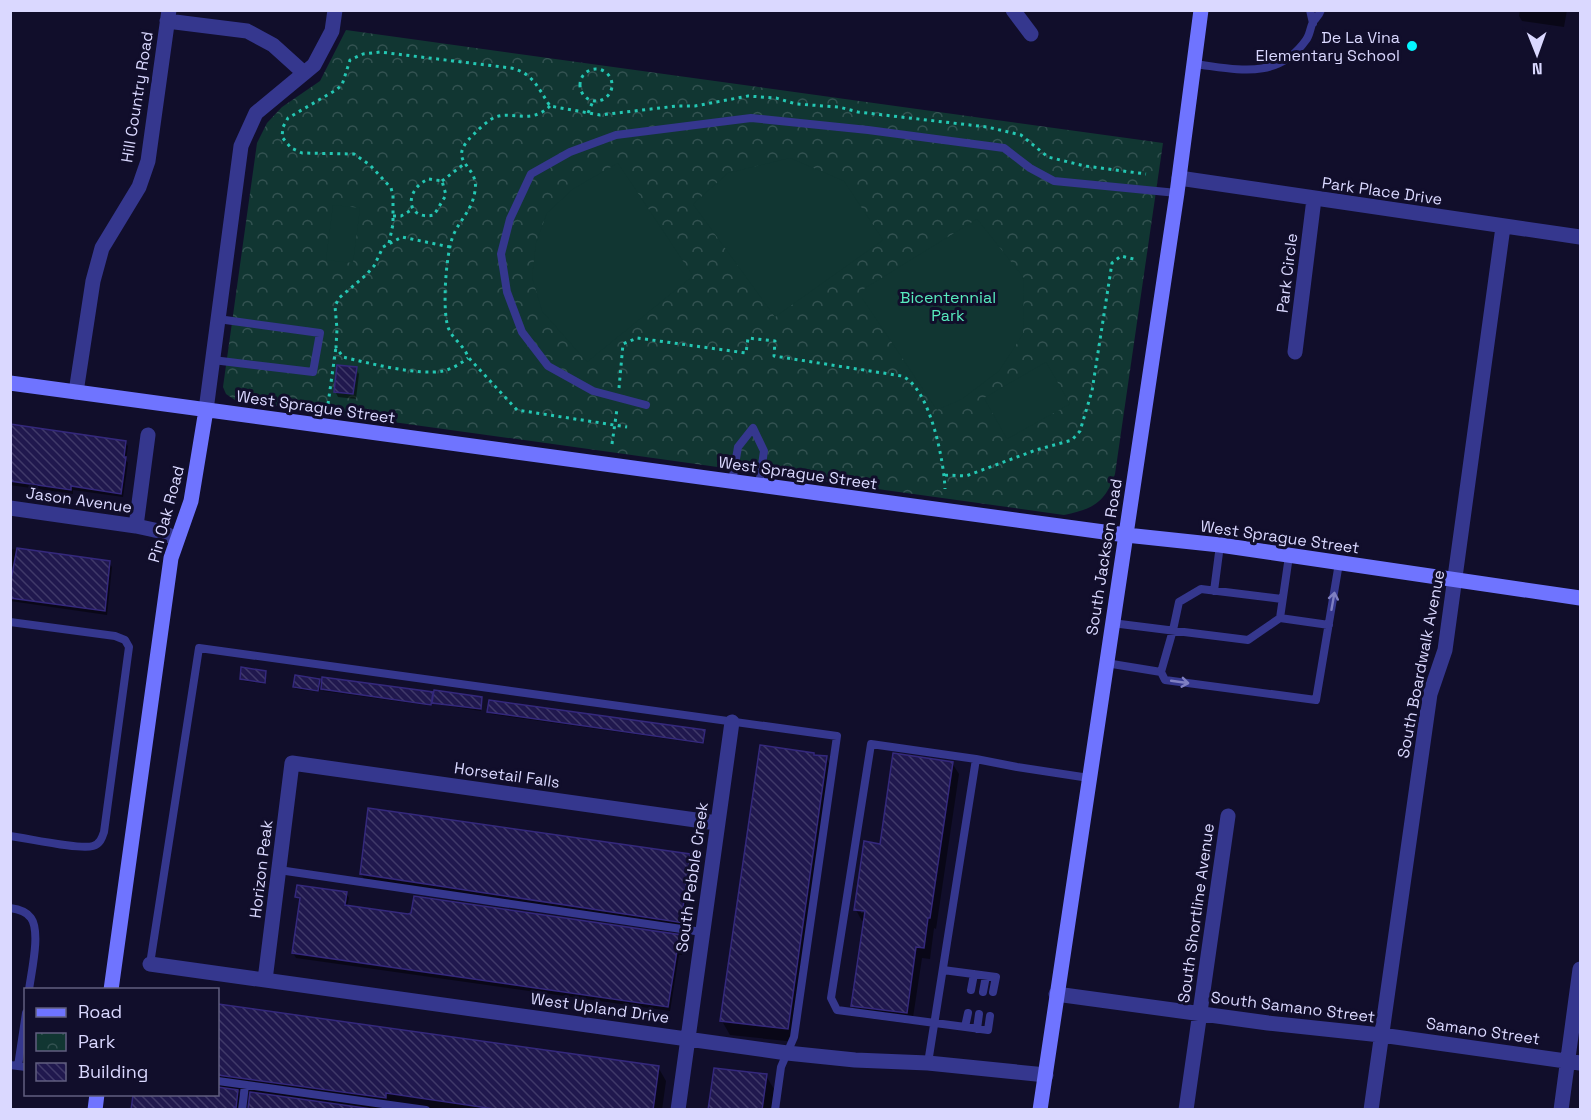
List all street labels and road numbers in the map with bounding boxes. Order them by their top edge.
street label: Hill Country Road [116,30,158,164]
street label: Park Place Drive [1320,172,1444,210]
street label: Park Circle [1272,232,1302,314]
street label: West Sprague Street [235,385,397,429]
street label: West Sprague Street [717,451,879,495]
street label: Pin Oak Road [143,463,189,565]
street label: South Jackson Road [1081,477,1127,637]
street label: Jason Avenue [25,482,133,518]
street label: West Sprague Street [1199,515,1361,559]
street label: South Boardwalk Avenue [1392,568,1450,760]
street label: Horsetail Falls [453,757,561,793]
street label: South Pebble Creek [671,800,713,953]
street label: Horizon Peak [245,818,277,919]
street label: South Shortline Avenue [1173,822,1219,1004]
street label: South Samano Street [1210,986,1376,1028]
street label: West Upland Drive [529,988,671,1028]
street label: Samano Street [1425,1013,1541,1049]

